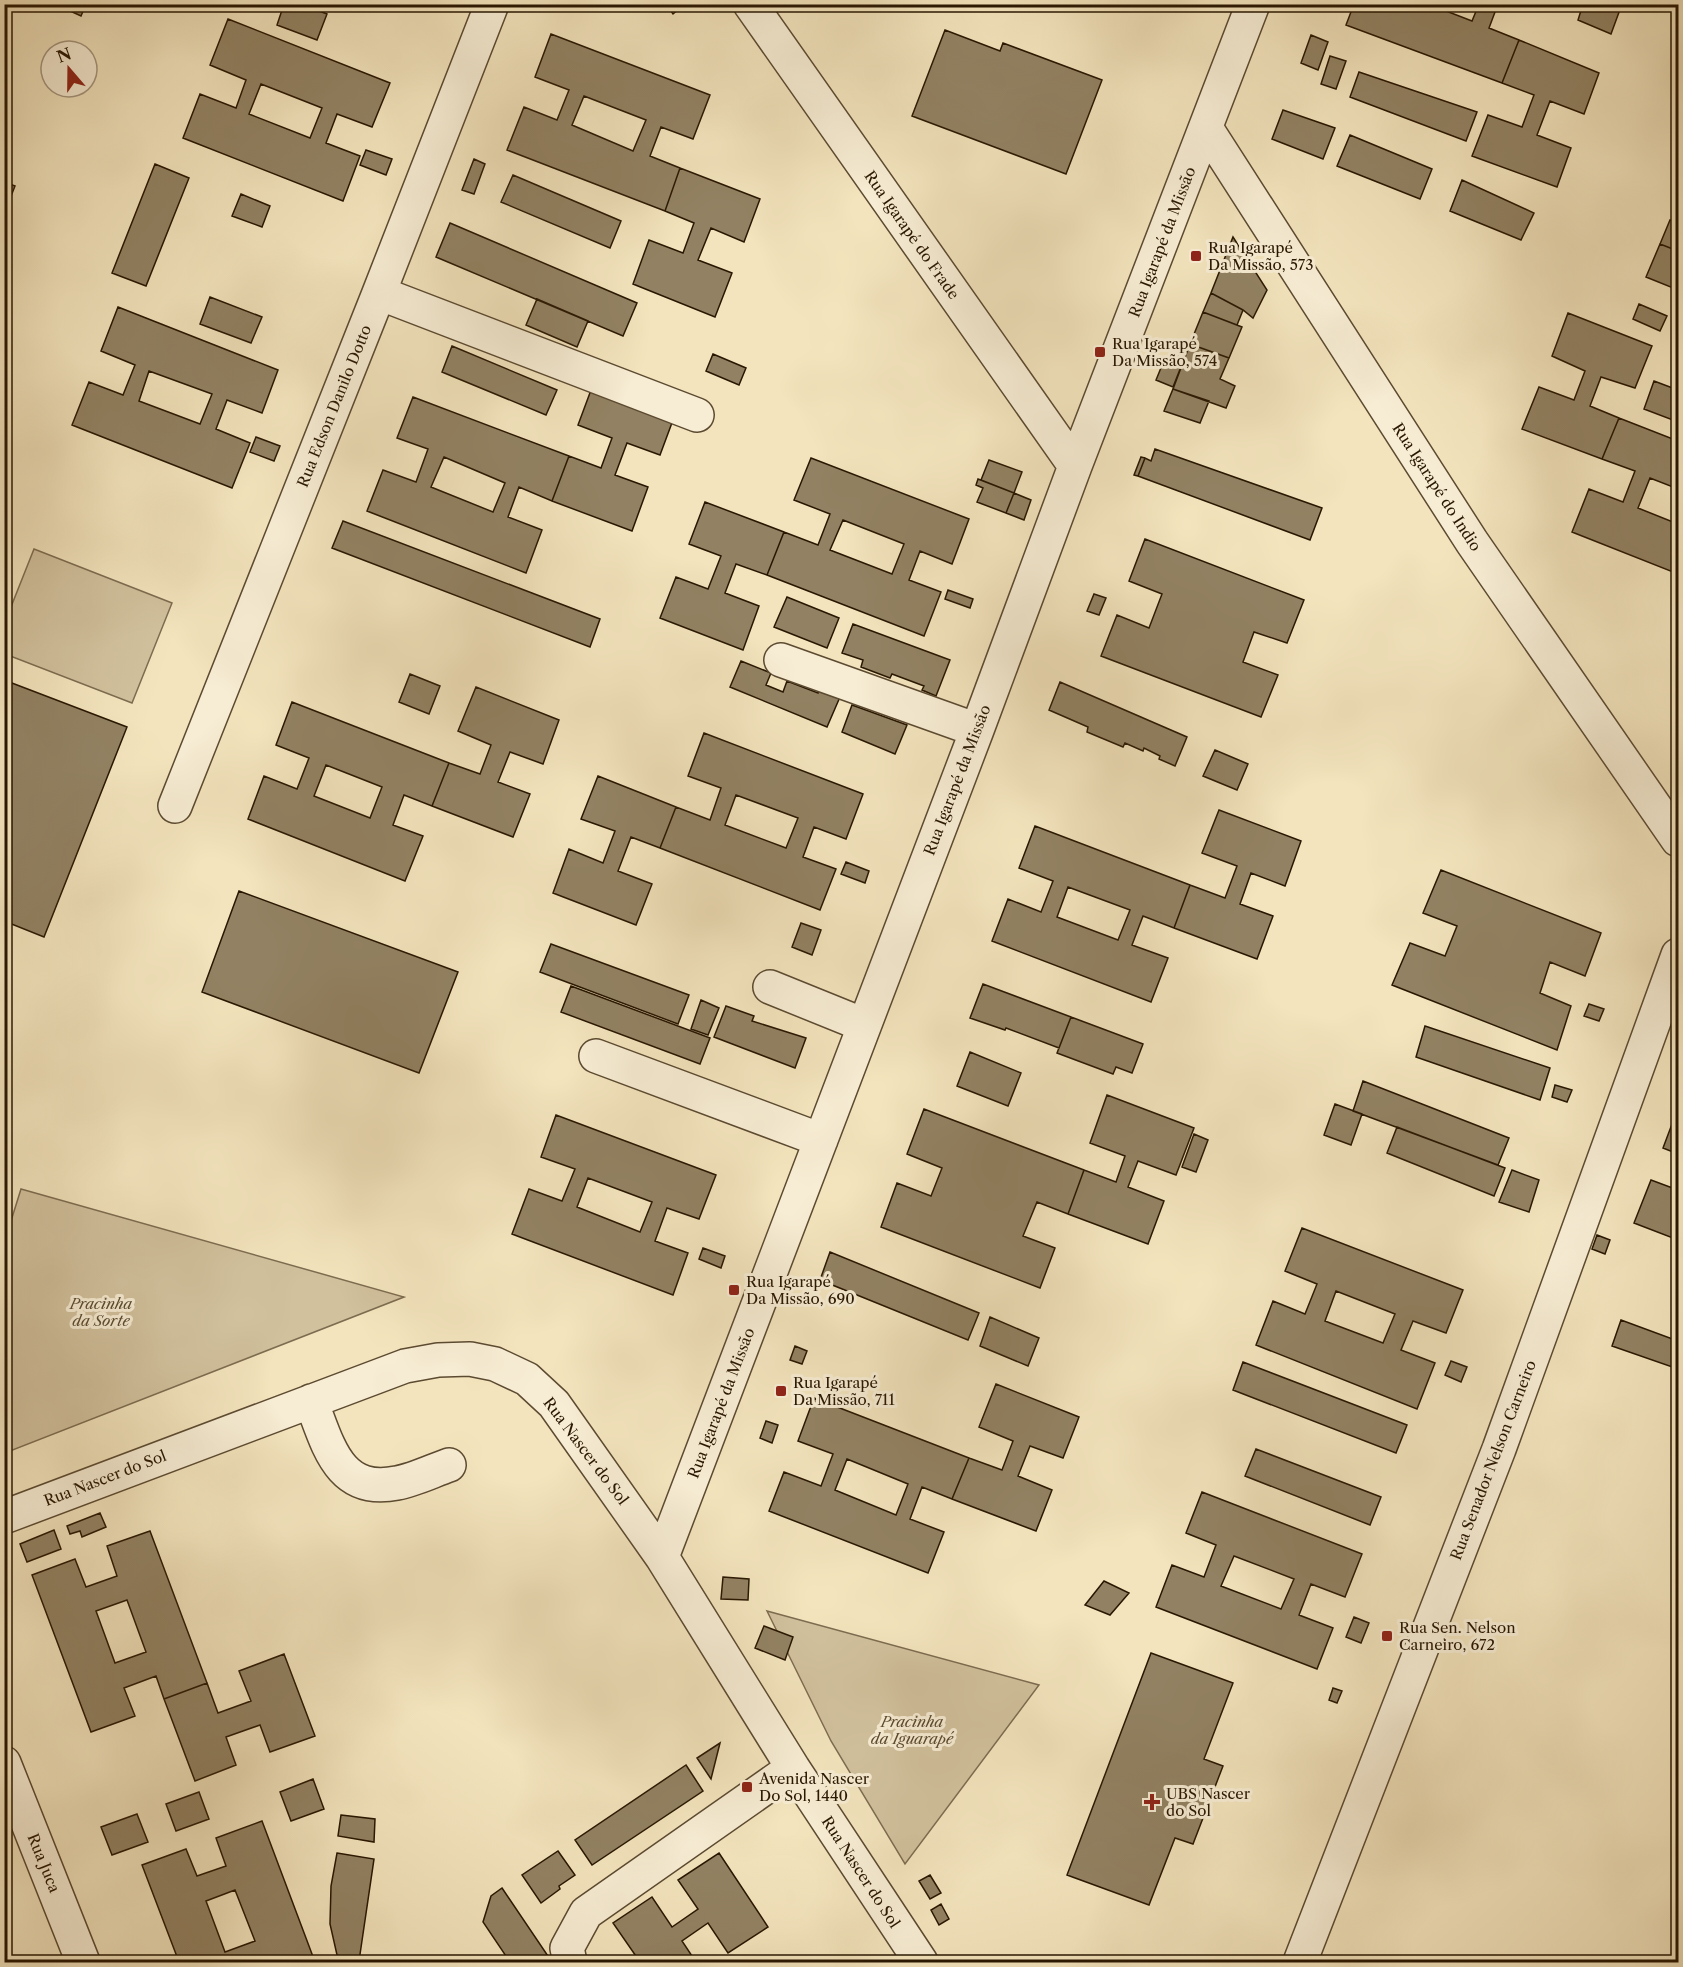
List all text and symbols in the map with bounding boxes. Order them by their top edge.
north arrow [39,39,99,99]
text: N [54,43,74,67]
street label: Rua Igarapé da Missão [1125,164,1199,320]
street label: Rua Igarapé do Frade [860,167,964,303]
place label: Rua Igarapé Da Missão, 573 [1208,238,1313,274]
marker: Rua Igarapé Da Missão, 573 [1189,249,1203,263]
street label: Rua Edson Danilo Dotto [293,322,375,490]
place label: Rua Igarapé Da Missão, 574 [1112,334,1217,370]
marker: Rua Igarapé Da Missão, 574 [1093,345,1107,359]
street label: Rua Igarapé do Indio [1388,419,1486,555]
street label: Rua Igarapé da Missão [920,702,994,858]
place label: Rua Igarapé Da Missão, 690 [746,1272,855,1308]
marker: Rua Igarapé Da Missão, 690 [727,1283,741,1297]
park label: Pracinha da Sorte [69,1294,132,1330]
street label: Rua Igarapé da Missão [684,1325,758,1481]
street label: Rua Senador Nelson Carneiro [1446,1357,1540,1563]
place label: Rua Igarapé Da Missão, 711 [793,1373,895,1409]
marker: Rua Igarapé Da Missão, 711 [774,1384,788,1398]
street label: Rua Nascer do Sol [539,1394,633,1509]
street label: Rua Nascer do Sol [41,1446,169,1510]
place label: Rua Sen. Nelson Carneiro, 672 [1399,1618,1516,1654]
marker: Rua Sen. Nelson Carneiro, 672 [1380,1629,1394,1643]
park label: Pracinha da Iguarapé [871,1712,955,1748]
place label: Avenida Nascer Do Sol, 1440 [758,1769,870,1805]
marker: Avenida Nascer Do Sol, 1440 [740,1780,754,1794]
place label: UBS Nascer do Sol [1166,1784,1251,1820]
marker: UBS Nascer do Sol [1143,1793,1161,1811]
street label: Rua Nascer do Sol [818,1812,905,1932]
street label: Rua Juca [24,1831,64,1895]

